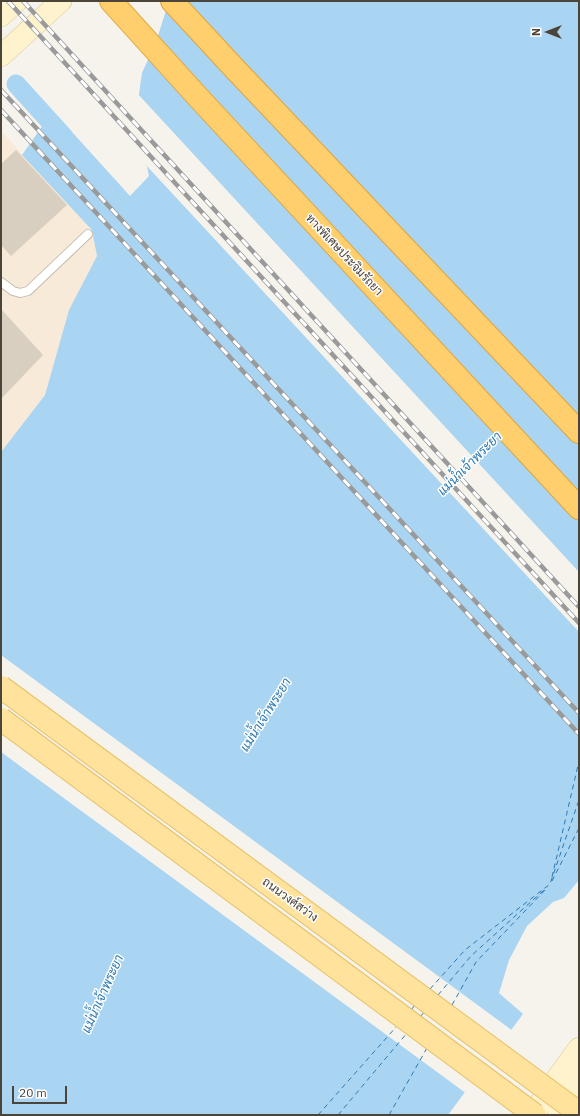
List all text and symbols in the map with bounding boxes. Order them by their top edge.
north arrow [528,12,568,52]
text: N [529,28,543,36]
street label: ทางพิเศษประจิมรัถยา [302,211,386,299]
water label: แม่น้ำเจ้าพระยา [435,429,505,499]
water label: แม่น้ำเจ้าพระยา [237,675,295,755]
street label: ถนนวงศ์สว่าง [259,875,321,925]
water label: แม่น้ำเจ้าพระยา [79,952,127,1036]
scale bar [14,1078,69,1104]
text: 20 m [19,1085,47,1100]

